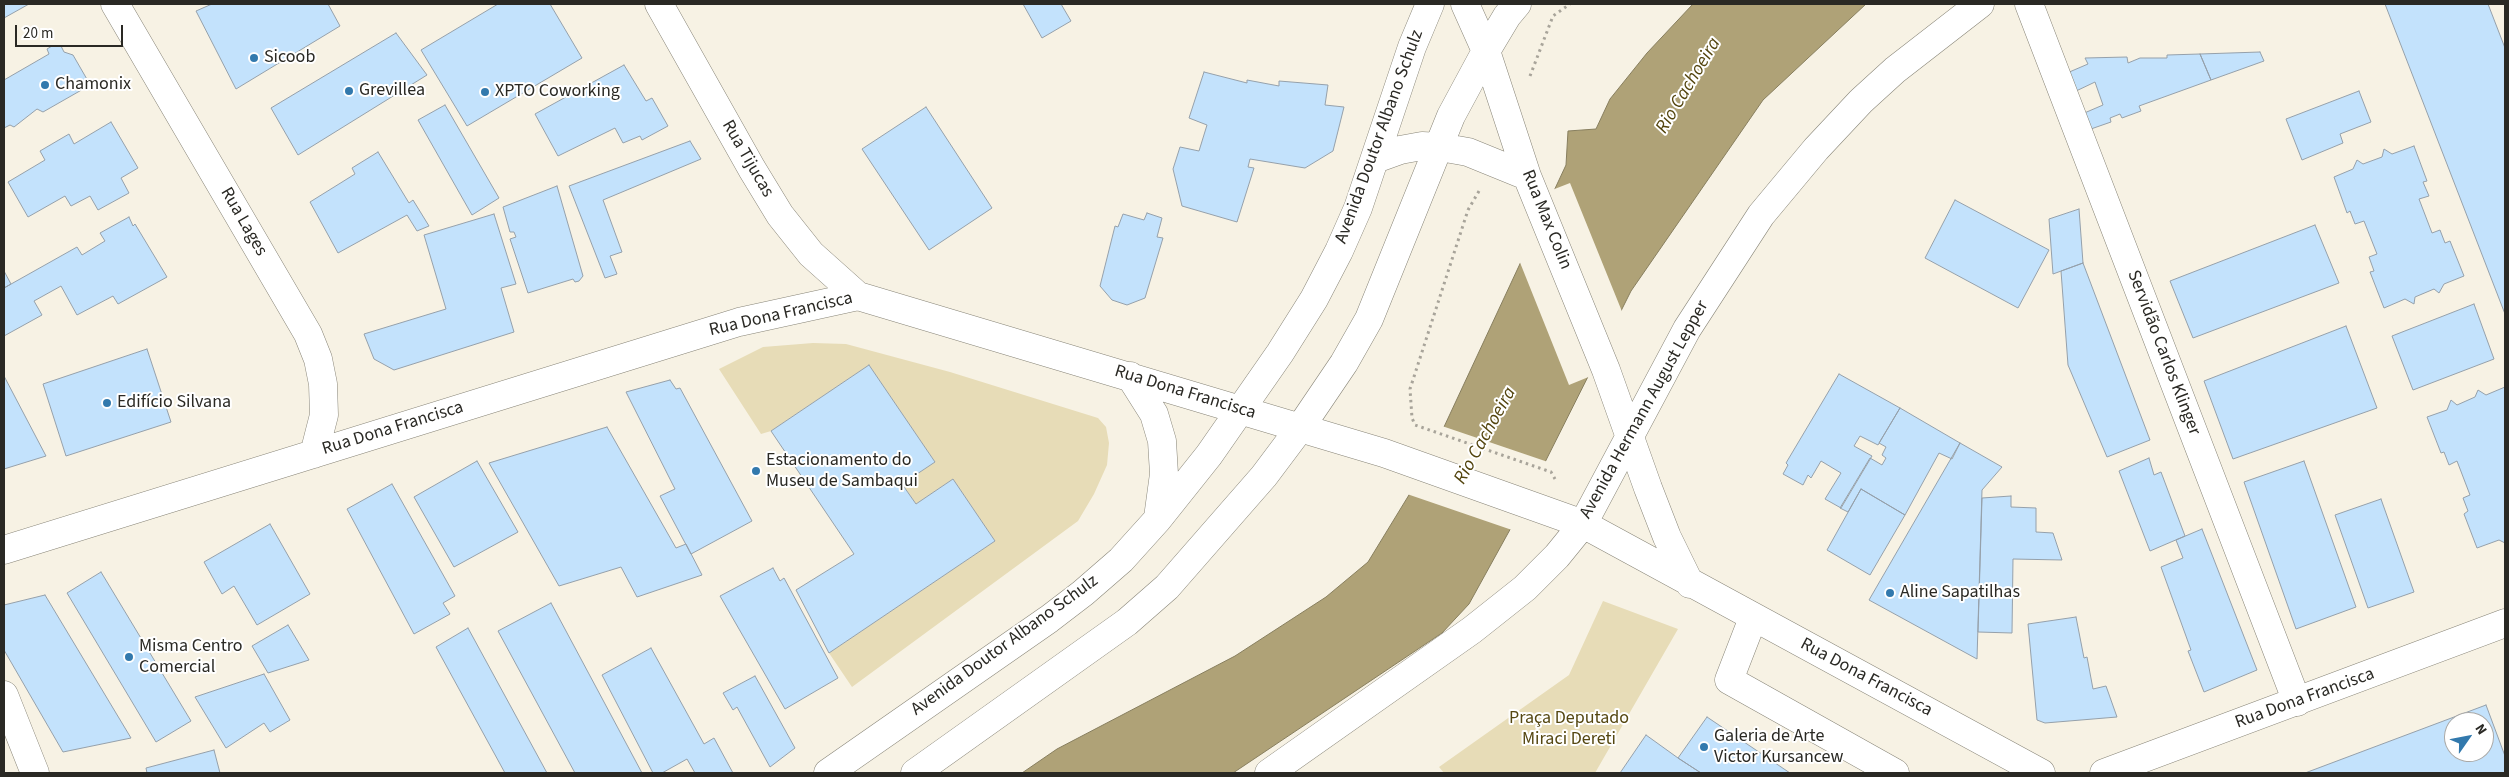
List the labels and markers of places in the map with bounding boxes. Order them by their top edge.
place label: Sicoob [264,47,315,69]
marker: Sicoob [248,52,260,64]
place label: Chamonix [55,74,131,96]
marker: Chamonix [39,79,51,91]
place label: Grevillea [359,80,425,102]
place label: XPTO Coworking [495,81,620,103]
marker: Grevillea [343,85,355,97]
marker: XPTO Coworking [479,86,491,98]
place label: Edifício Silvana [117,392,231,414]
marker: Edifício Silvana [101,397,113,409]
place label: Estacionamento do Museu de Sambaqui [766,450,918,492]
marker: Estacionamento do Museu de Sambaqui [750,465,762,477]
place label: Aline Sapatilhas [1900,582,2020,604]
marker: Aline Sapatilhas [1884,587,1896,599]
place label: Misma Centro Comercial [139,636,243,679]
marker: Misma Centro Comercial [123,651,135,663]
place label: Galeria de Arte Victor Kursancew [1714,726,1844,769]
marker: Galeria de Arte Victor Kursancew [1698,741,1710,753]

